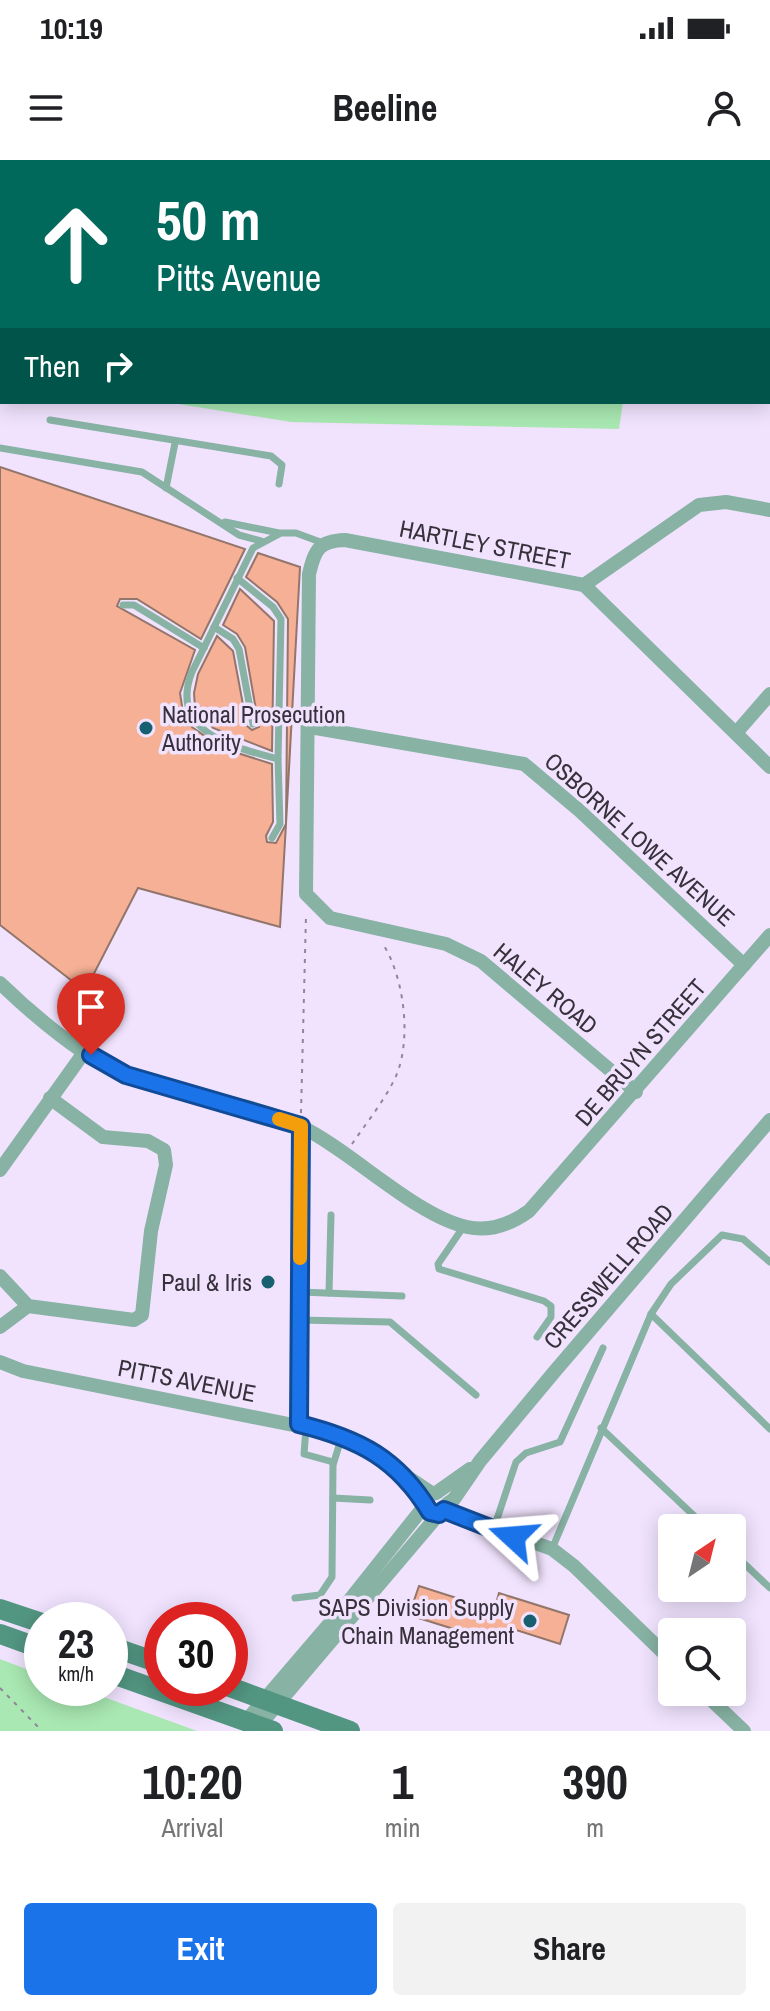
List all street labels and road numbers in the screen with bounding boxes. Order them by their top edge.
street label: HARTLEY STREET [397,512,573,576]
street label: OSBORNE LOWE AVENUE [538,745,742,933]
street label: HALEY ROAD [487,935,605,1041]
street label: DE BRUYN STREET [567,972,713,1132]
street label: CRESSWELL ROAD [536,1196,680,1356]
street label: PITTS AVENUE [115,1351,259,1409]

